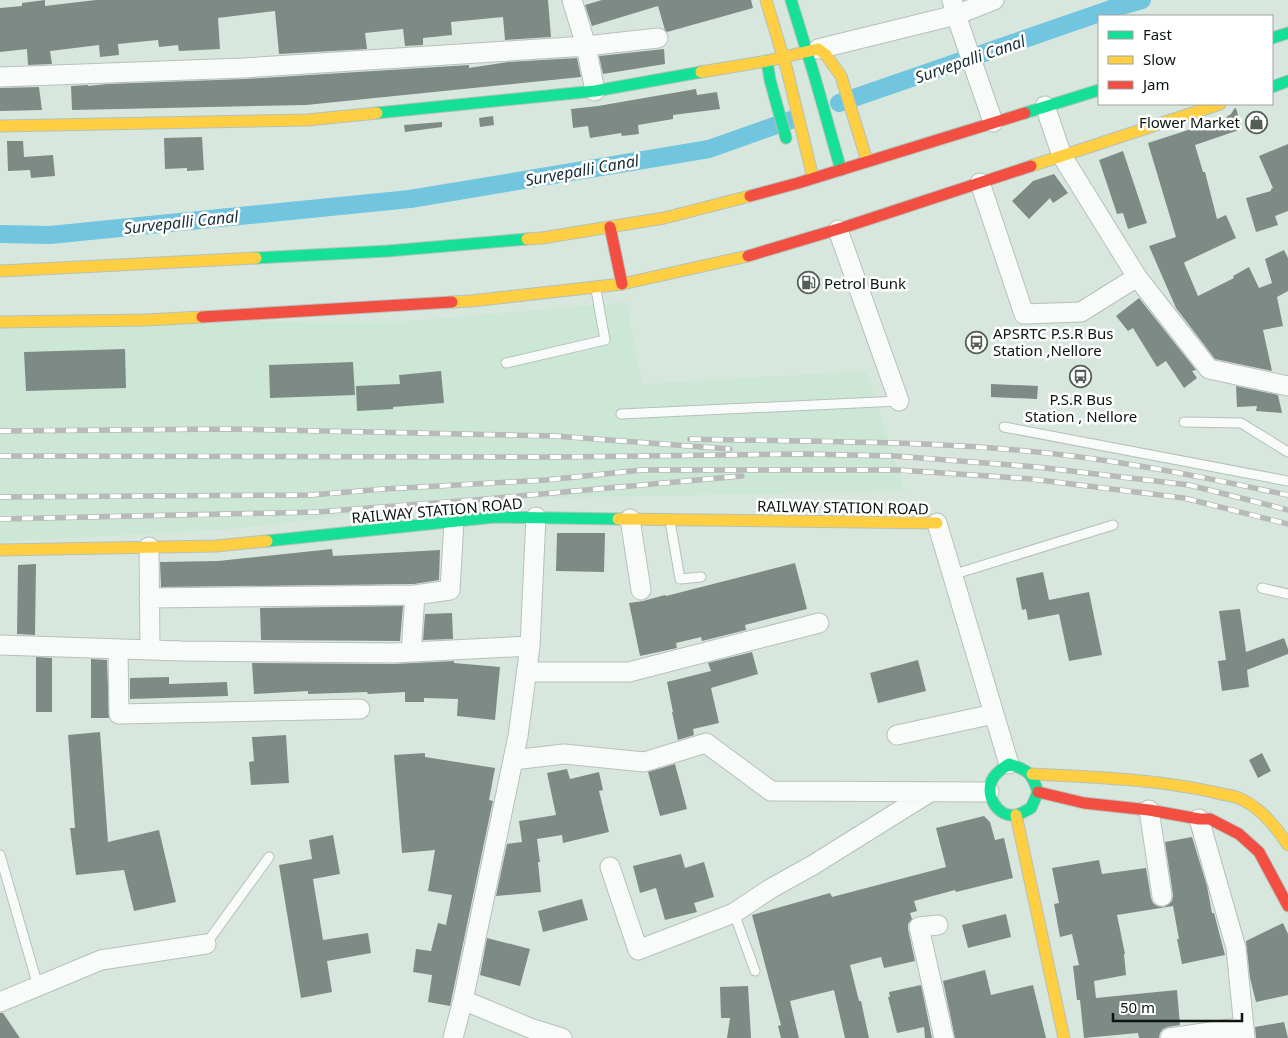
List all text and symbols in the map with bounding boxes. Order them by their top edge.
legend [1098,15,1273,105]
text: Fast [1143,24,1172,44]
water label: Survepalli Canal [912,30,1029,88]
text: Slow [1143,49,1176,69]
text: Jam [1141,74,1170,94]
shop icon: Flower Market [1244,110,1268,134]
place label: Flower Market [1139,112,1241,132]
water label: Survepalli Canal [523,149,641,191]
water label: Survepalli Canal [123,205,240,239]
fuel station icon: Petrol Bunk [796,271,820,295]
place label: Petrol Bunk [824,273,906,293]
place label: APSRTC P.S.R Bus Station ,Nellore [993,323,1113,360]
bus stop icon: APSRTC P.S.R Bus Station ,Nellore [965,330,989,354]
bus stop icon: P.S.R Bus Station , Nellore [1069,364,1093,388]
place label: P.S.R Bus Station , Nellore [1025,389,1137,426]
street label: RAILWAY STATION ROAD [351,493,523,527]
street label: RAILWAY STATION ROAD [757,496,929,518]
scale bar [1113,990,1242,1022]
text: 50 m [1120,997,1155,1017]

